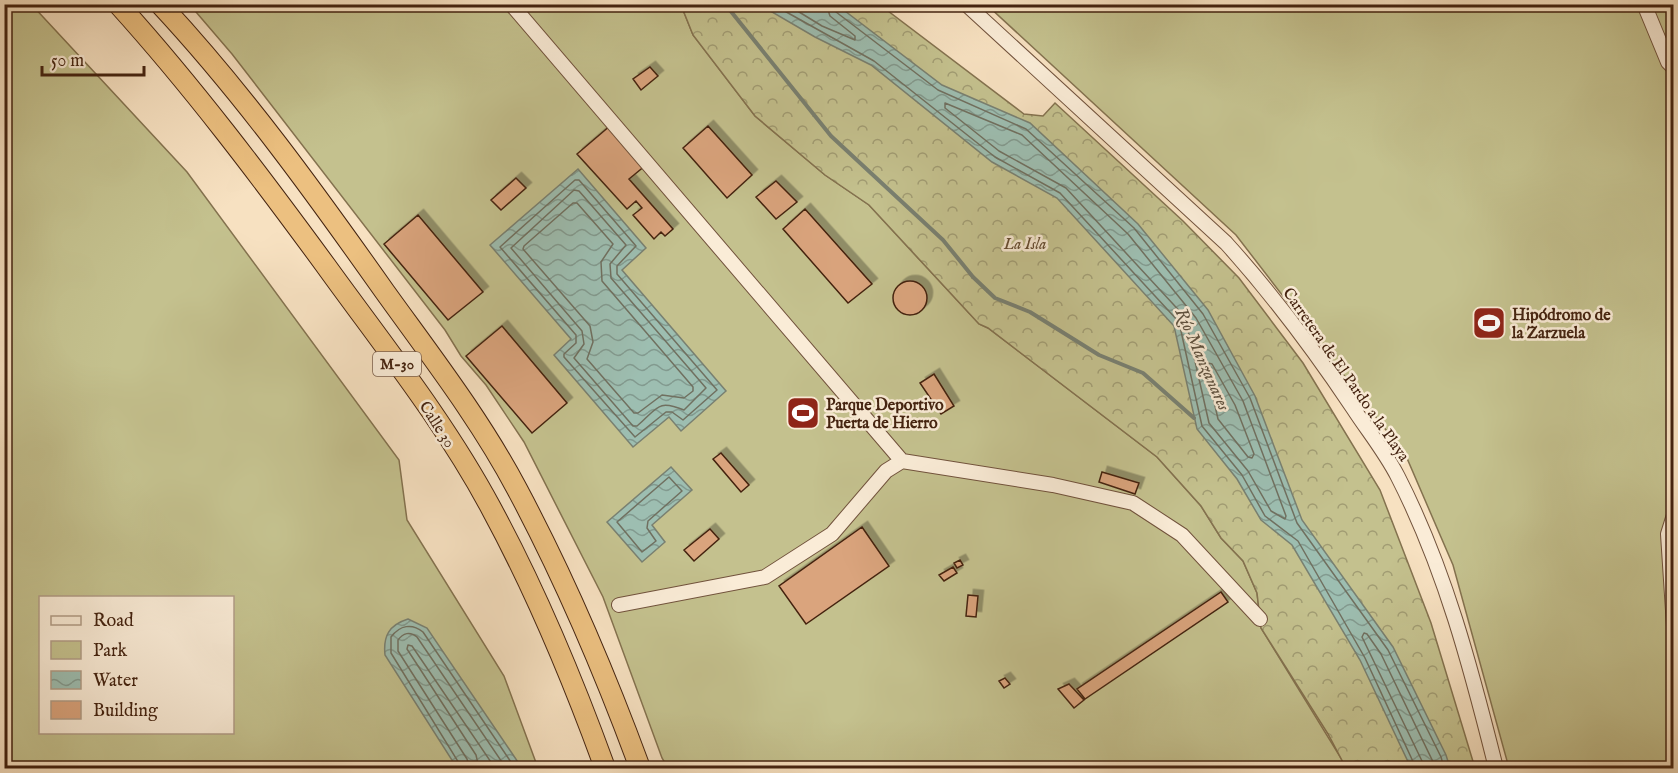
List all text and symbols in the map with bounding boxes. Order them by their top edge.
scale bar [42,39,144,77]
text: 50 m [51,50,84,73]
park label: La Isla [1003,235,1046,255]
street label: Carretera de El Pardo a la Playa [1278,284,1413,466]
water label: Río Manzanares [1169,305,1235,415]
sports icon: Hipódromo de la Zarzuela [1471,305,1507,341]
place label: Hipódromo de la Zarzuela [1511,306,1611,344]
road number: M-30 [373,352,421,376]
sports icon: Parque Deportivo Puerta de Hierro [785,395,821,431]
place label: Parque Deportivo Puerta de Hierro [826,396,944,434]
street label: Calle 30 [414,398,459,452]
legend [39,596,234,734]
text: Road [93,610,134,633]
text: Park [93,640,128,663]
text: Water [93,670,138,693]
text: Building [93,700,158,723]

